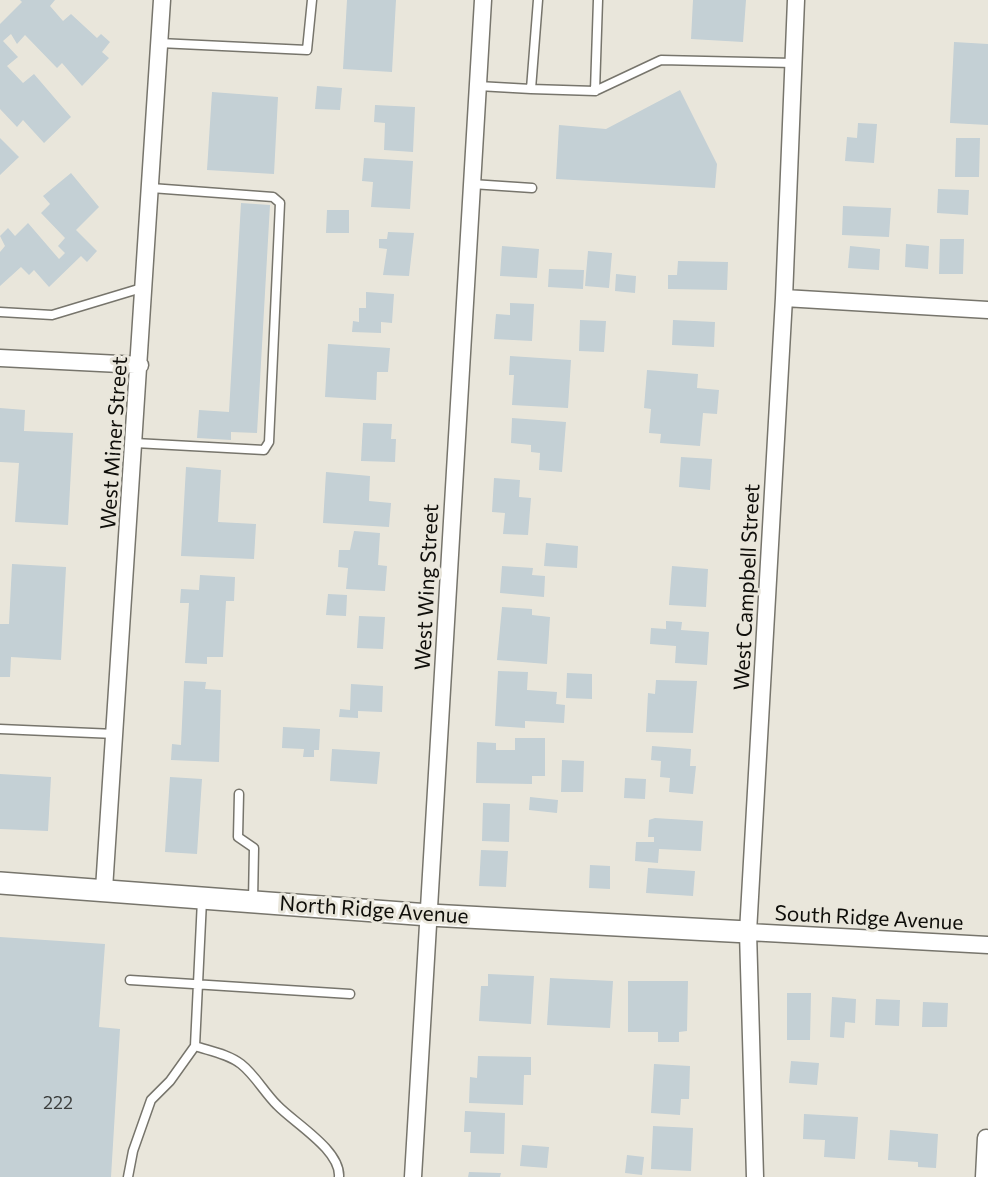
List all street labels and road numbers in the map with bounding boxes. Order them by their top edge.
street label: West Miner Street [95,356,133,530]
street label: West Campbell Street [729,483,765,691]
street label: West Wing Street [410,503,444,671]
street label: North Ridge Avenue [279,891,469,929]
street label: South Ridge Avenue [774,900,964,936]

